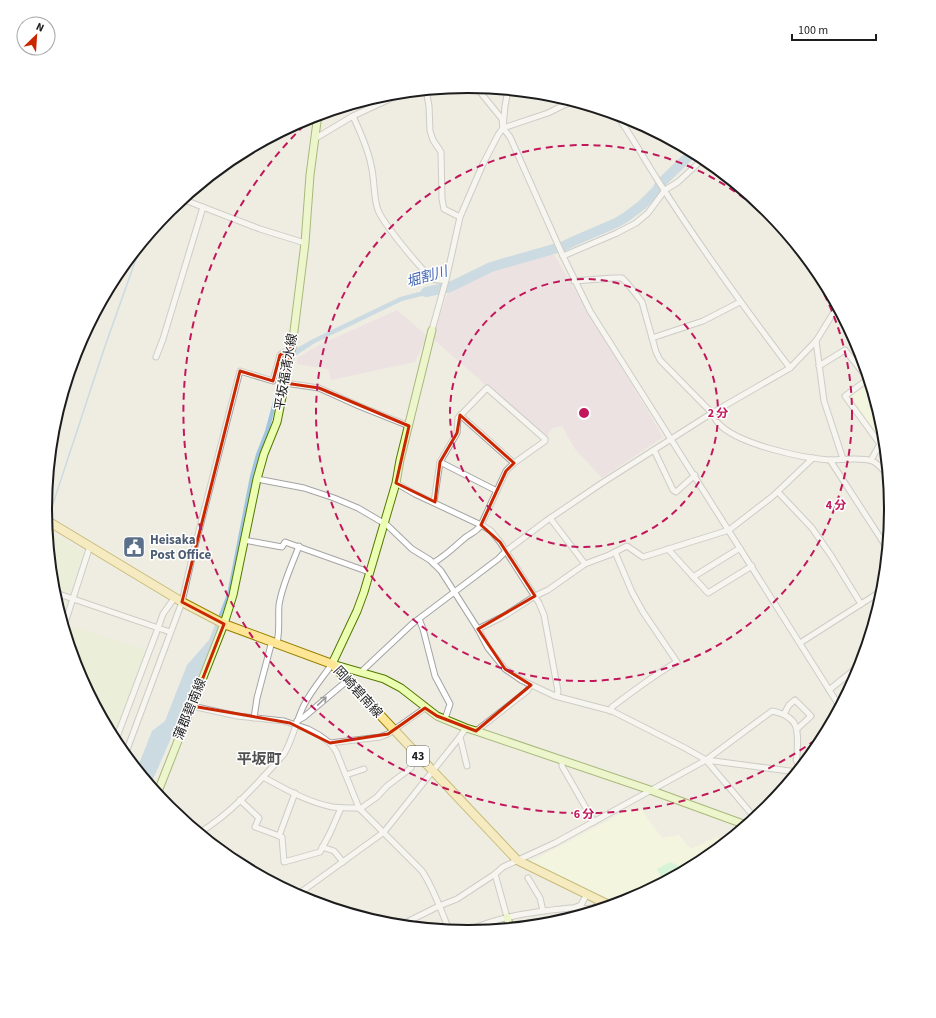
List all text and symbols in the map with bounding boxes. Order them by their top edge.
north arrow [16,16,56,56]
scale bar [792,16,876,42]
text: N [34,19,47,36]
text: 100 m [798,22,828,39]
water label: 堀割川 [404,261,452,292]
street label: 平坂福清水線 [270,332,302,412]
text: 2 分 [708,405,728,422]
centre of rings [577,406,591,420]
text: 4 分 [826,497,846,514]
place label: Heisaka Post Office [150,531,211,564]
public building icon: Heisaka Post Office [121,534,147,560]
street label: 岡崎碧南線 [329,662,387,722]
street label: 蒲郡碧南線 [169,675,211,743]
one-way arrow [317,696,327,706]
road number: 43 [407,746,429,766]
district label: 平坂町 [236,749,282,770]
text: 6 分 [574,806,594,823]

